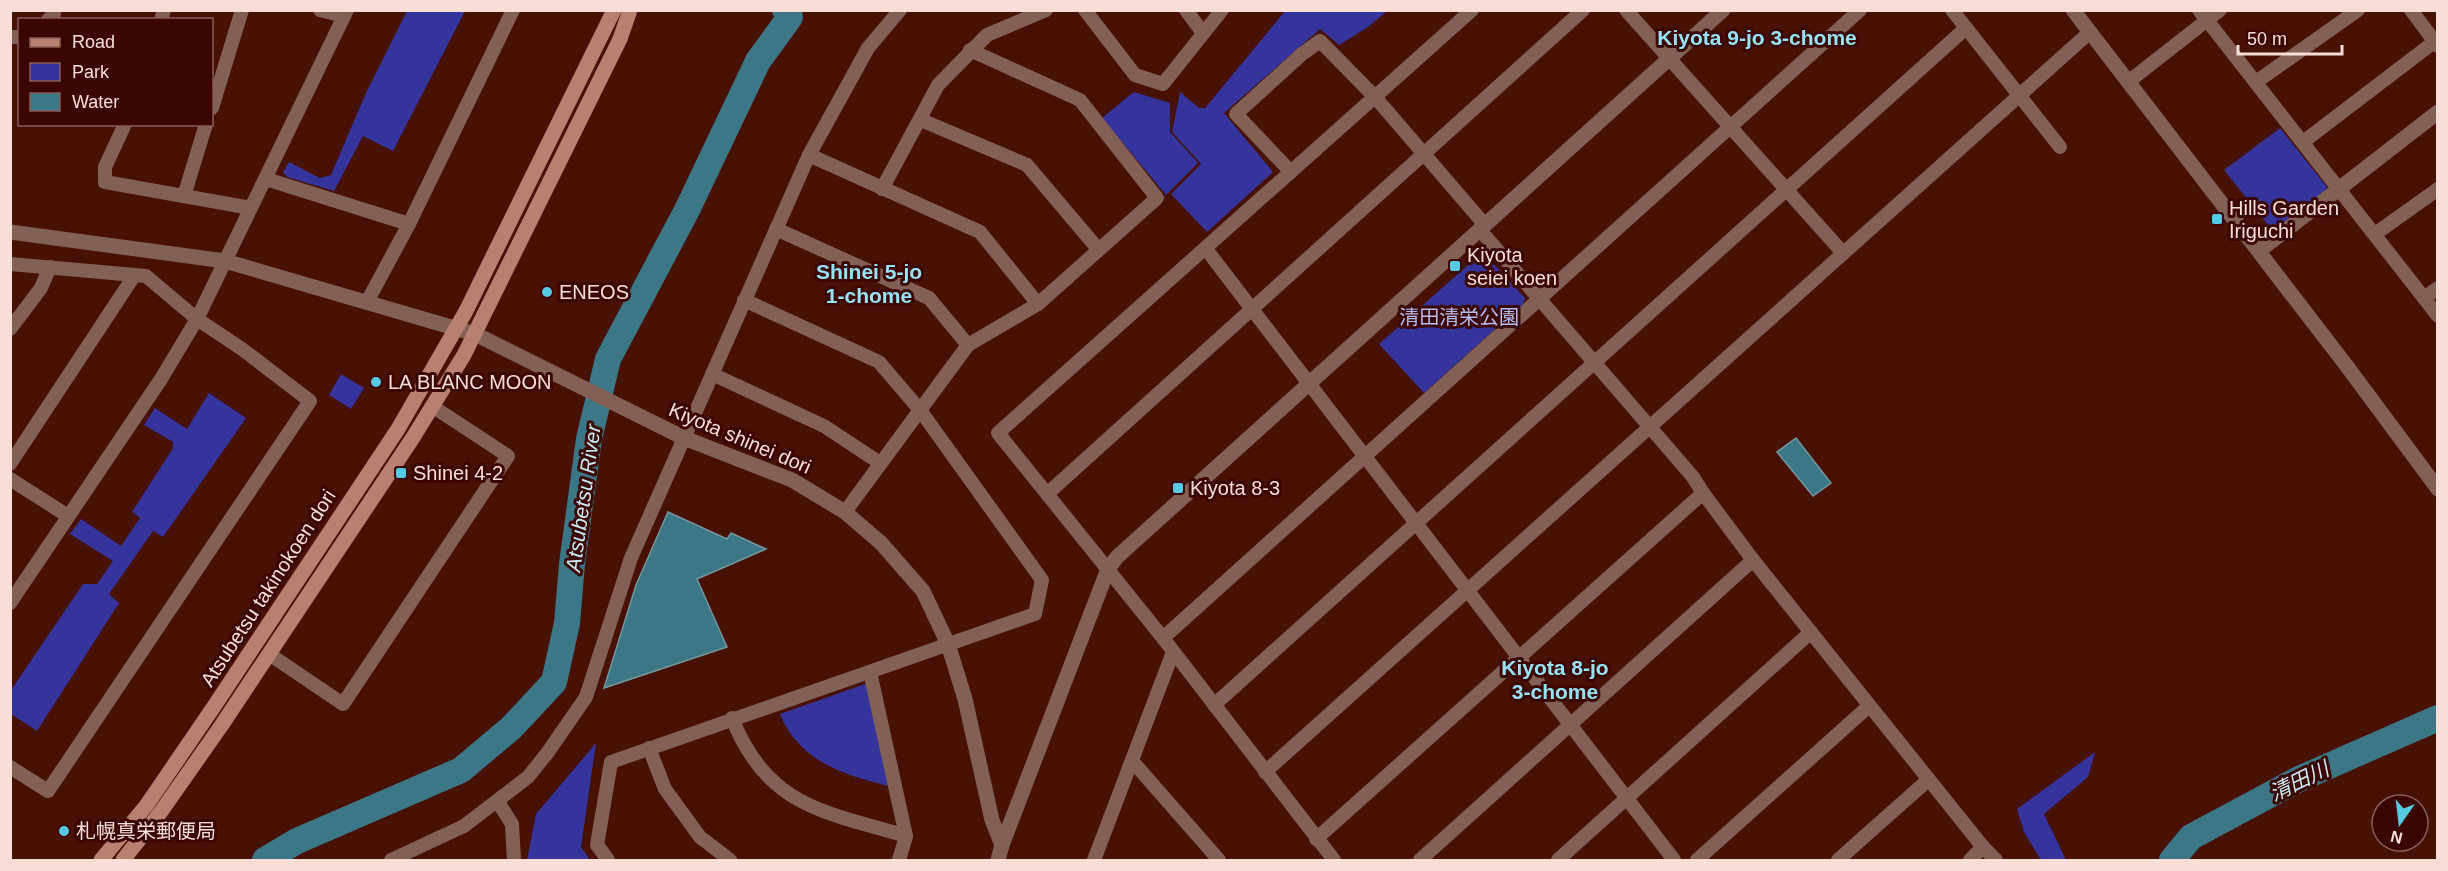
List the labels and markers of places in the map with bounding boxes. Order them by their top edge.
place label: Hills Garden Iriguchi [2229,197,2339,242]
marker: Hills Garden Iriguchi [2210,212,2224,226]
place label: Kiyota seiei koen [1467,244,1557,289]
marker: Kiyota seiei koen [1448,259,1462,273]
place label: ENEOS [559,281,629,303]
marker: ENEOS [540,285,554,299]
place label: LA BLANC MOON [388,371,551,393]
marker: LA BLANC MOON [369,375,383,389]
place label: Shinei 4-2 [413,462,503,484]
marker: Shinei 4-2 [394,466,408,480]
place label: Kiyota 8-3 [1190,477,1280,499]
marker: Kiyota 8-3 [1171,481,1185,495]
place label: 札幌真栄郵便局 [76,820,216,842]
marker: 札幌真栄郵便局 [57,824,71,838]

